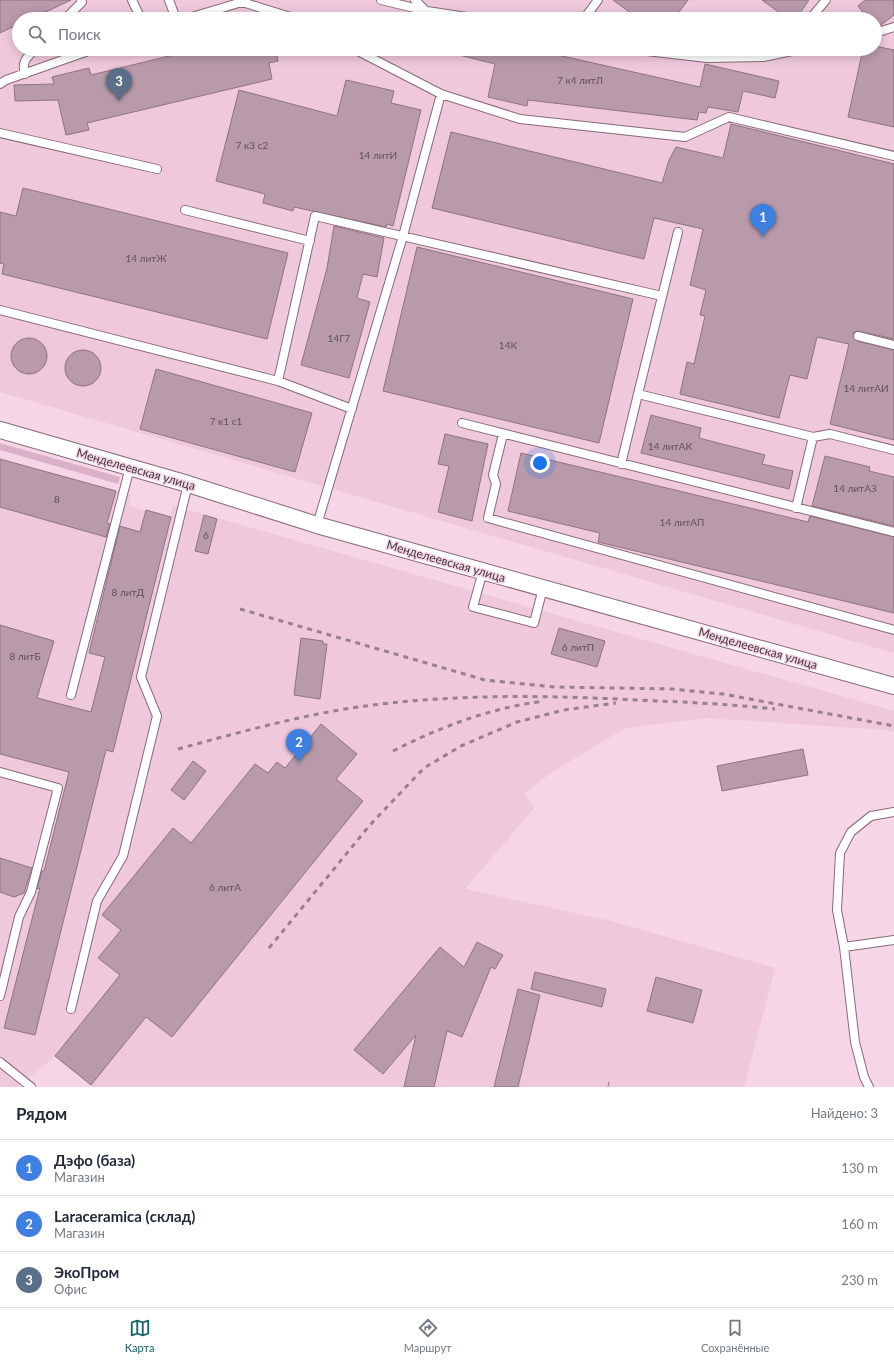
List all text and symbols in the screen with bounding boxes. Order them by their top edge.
search box [12,12,882,56]
icon: search [26,23,48,45]
text: Поиск [58,25,101,43]
pin: 3 [106,68,132,101]
house number: 7 к4 литЛ [557,74,603,86]
house number: 7 к3 с2 [236,139,268,151]
house number: 14 литИ [359,149,397,161]
pin: 1 [750,204,776,237]
house number: 14 литЖ [125,252,167,264]
house number: 14Г7 [328,332,351,344]
house number: 14К [499,339,517,351]
house number: 14 литАИ [843,382,889,394]
house number: 7 к1 с1 [210,415,242,427]
house number: 14 литАК [648,440,692,452]
street label: Менделеевская улица [75,445,197,493]
your location [530,453,550,473]
house number: 14 литАЗ [833,482,877,494]
house number: 8 [54,493,60,505]
house number: 14 литАП [660,516,704,528]
house number: 6 [203,529,209,541]
street label: Менделеевская улица [385,537,507,585]
house number: 8 литД [112,586,145,598]
street label: Менделеевская улица [697,624,819,672]
house number: 6 литП [562,641,594,653]
house number: 8 литБ [9,650,41,662]
pin: 2 [286,729,312,762]
house number: 6 литА [209,881,241,893]
text: Рядом [16,1103,67,1124]
text: Найдено: 3 [811,1105,878,1121]
text: Дэфо (база) [54,1151,135,1169]
text: 1 [25,1160,33,1176]
text: 130 m [841,1160,878,1176]
text: Магазин [54,1169,105,1185]
text: Laraceramica (склад) [54,1207,195,1225]
text: 2 [25,1216,33,1232]
text: 160 m [841,1216,878,1232]
text: Магазин [54,1225,105,1241]
text: ЭкоПром [54,1263,119,1281]
text: 3 [25,1272,33,1288]
text: 230 m [841,1272,878,1288]
text: Офис [54,1281,87,1297]
tab: Карта [125,1317,154,1354]
tab: Маршрут [404,1317,452,1354]
tab: Сохранённые [701,1317,769,1354]

